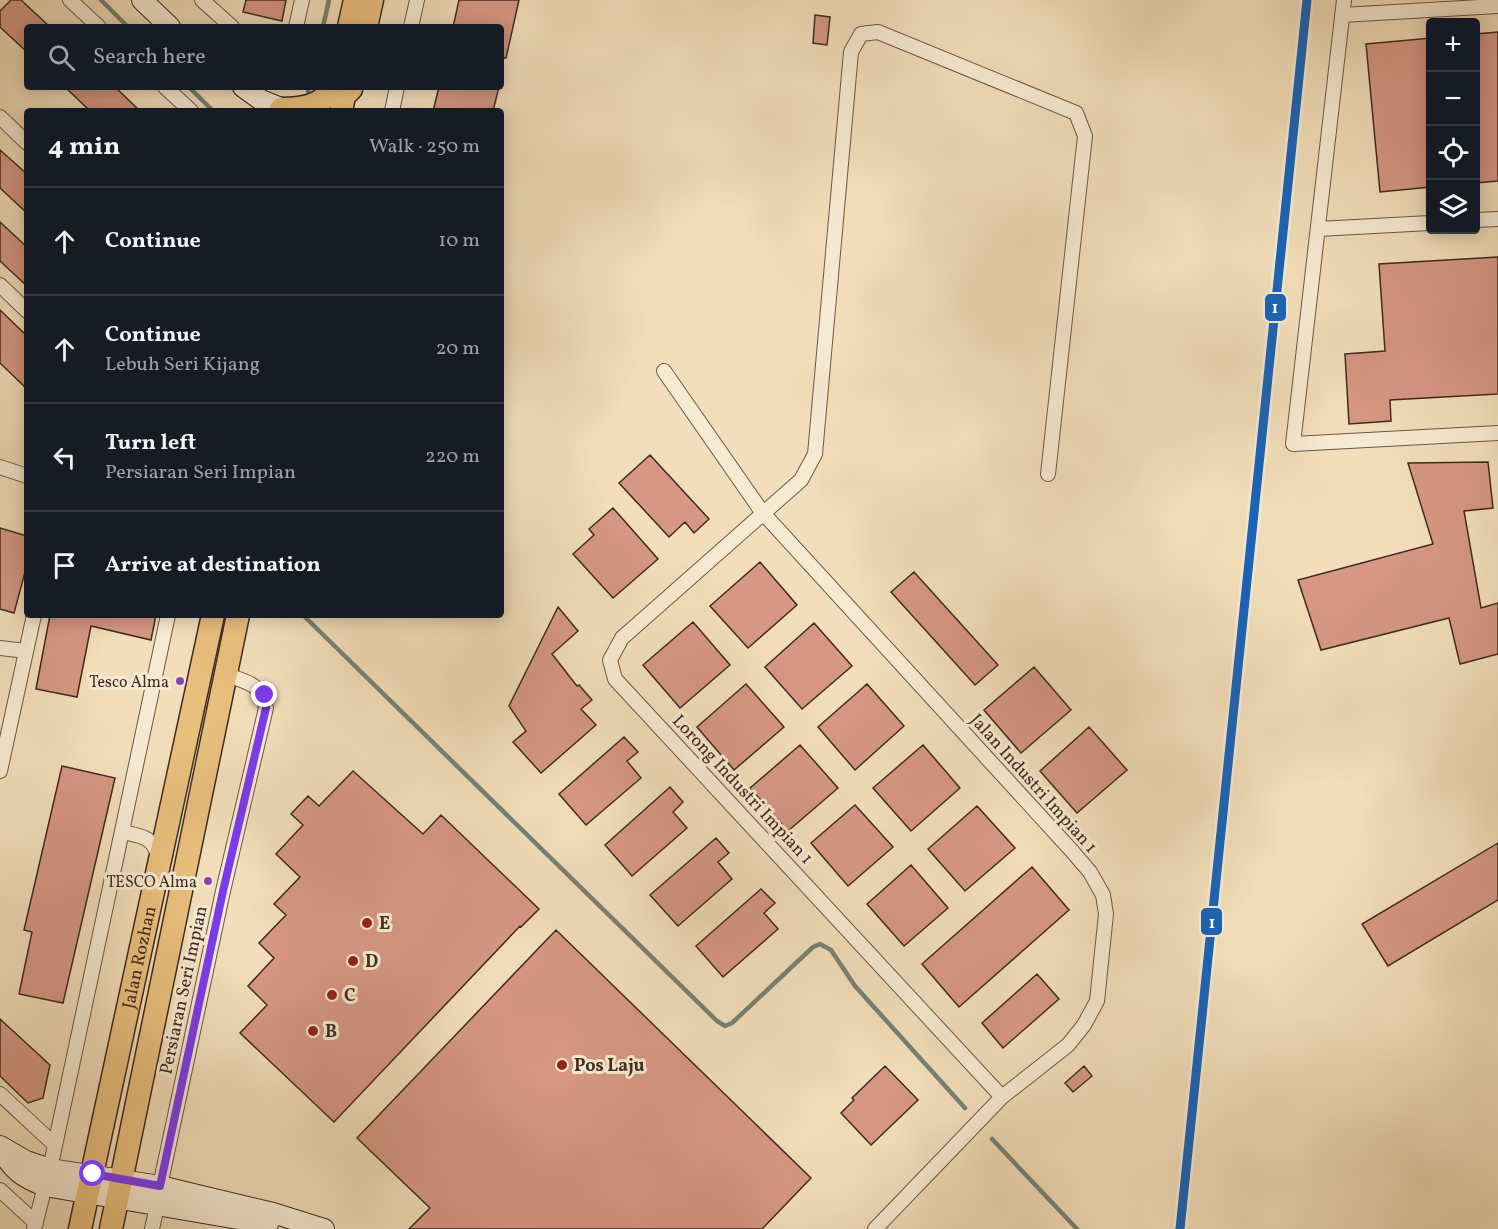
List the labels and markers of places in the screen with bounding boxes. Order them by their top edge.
place label: Tesco Alma [89,672,169,694]
marker: Tesco Alma [174,675,186,687]
place label: TESCO Alma [106,872,197,894]
marker: TESCO Alma [202,875,214,887]
place label: E [379,912,390,937]
marker: E [360,916,374,930]
place label: D [365,950,378,975]
marker: D [346,954,360,968]
place label: C [344,984,356,1009]
marker: C [325,988,339,1002]
place label: B [325,1020,337,1045]
marker: B [306,1024,320,1038]
place label: Pos Laju [574,1054,645,1079]
marker: Pos Laju [555,1058,569,1072]

